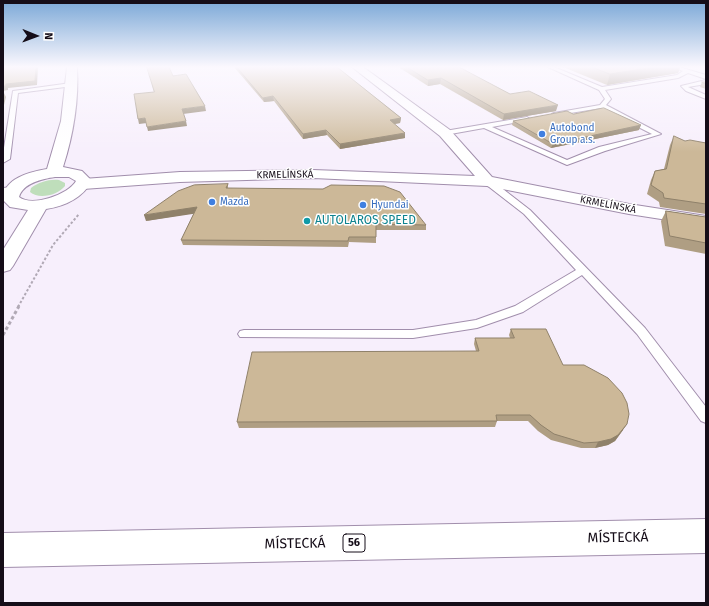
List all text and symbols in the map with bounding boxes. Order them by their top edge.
north arrow [16,16,56,56]
text: N [42,32,55,40]
place label: Autobond Group a.s. [550,122,595,146]
marker: Autobond Group a.s. [537,129,547,139]
street label: KRMELÍNSKÁ [256,169,314,181]
street label: KRMELÍNSKÁ [579,194,637,216]
place label: Mazda [220,196,249,208]
marker: Mazda [207,197,217,207]
place label: Hyundai [371,199,409,211]
marker: Hyundai [358,200,368,210]
place label: AUTOLAROS SPEED [315,214,416,228]
marker: AUTOLAROS SPEED [302,216,312,226]
street label: MÍSTECKÁ [587,529,649,547]
road number: 56 [343,534,365,552]
street label: MÍSTECKÁ [264,535,326,553]

